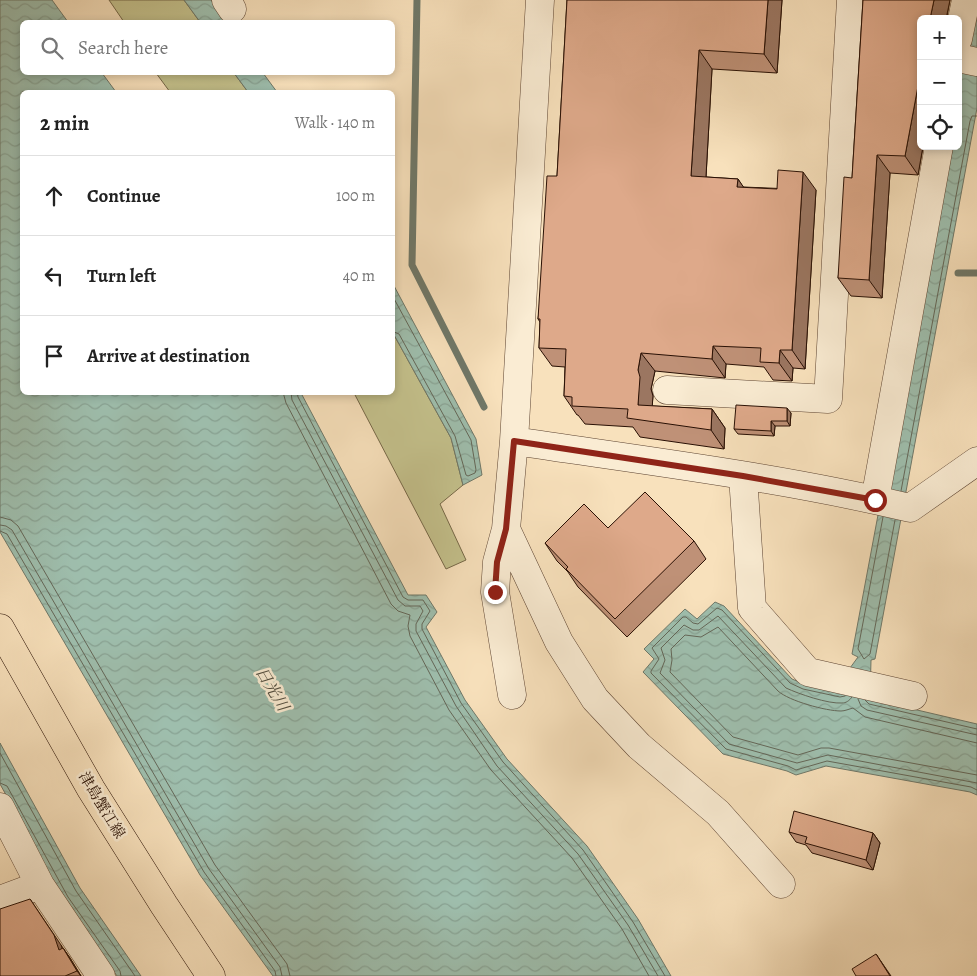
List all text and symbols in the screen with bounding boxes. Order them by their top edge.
map controls [917,15,962,150]
button: + [917,15,962,60]
search box [20,20,395,75]
icon: search [38,34,66,62]
text: Search here [78,35,168,61]
button: − [917,60,962,105]
button: locate [917,105,962,150]
text: 2 min [40,109,89,137]
text: Walk · 140 m [295,112,375,134]
icon: ahead [40,182,68,210]
text: Continue [87,183,161,209]
text: 100 m [336,185,375,207]
icon: left [40,262,68,290]
text: Turn left [87,263,156,289]
text: 40 m [343,265,375,287]
icon: arrive [40,342,68,370]
text: Arrive at destination [87,343,250,369]
route start [864,489,887,512]
route end [484,581,507,604]
water label: 日光川 [250,663,295,717]
street label: 津島蟹江線 [74,768,130,842]

